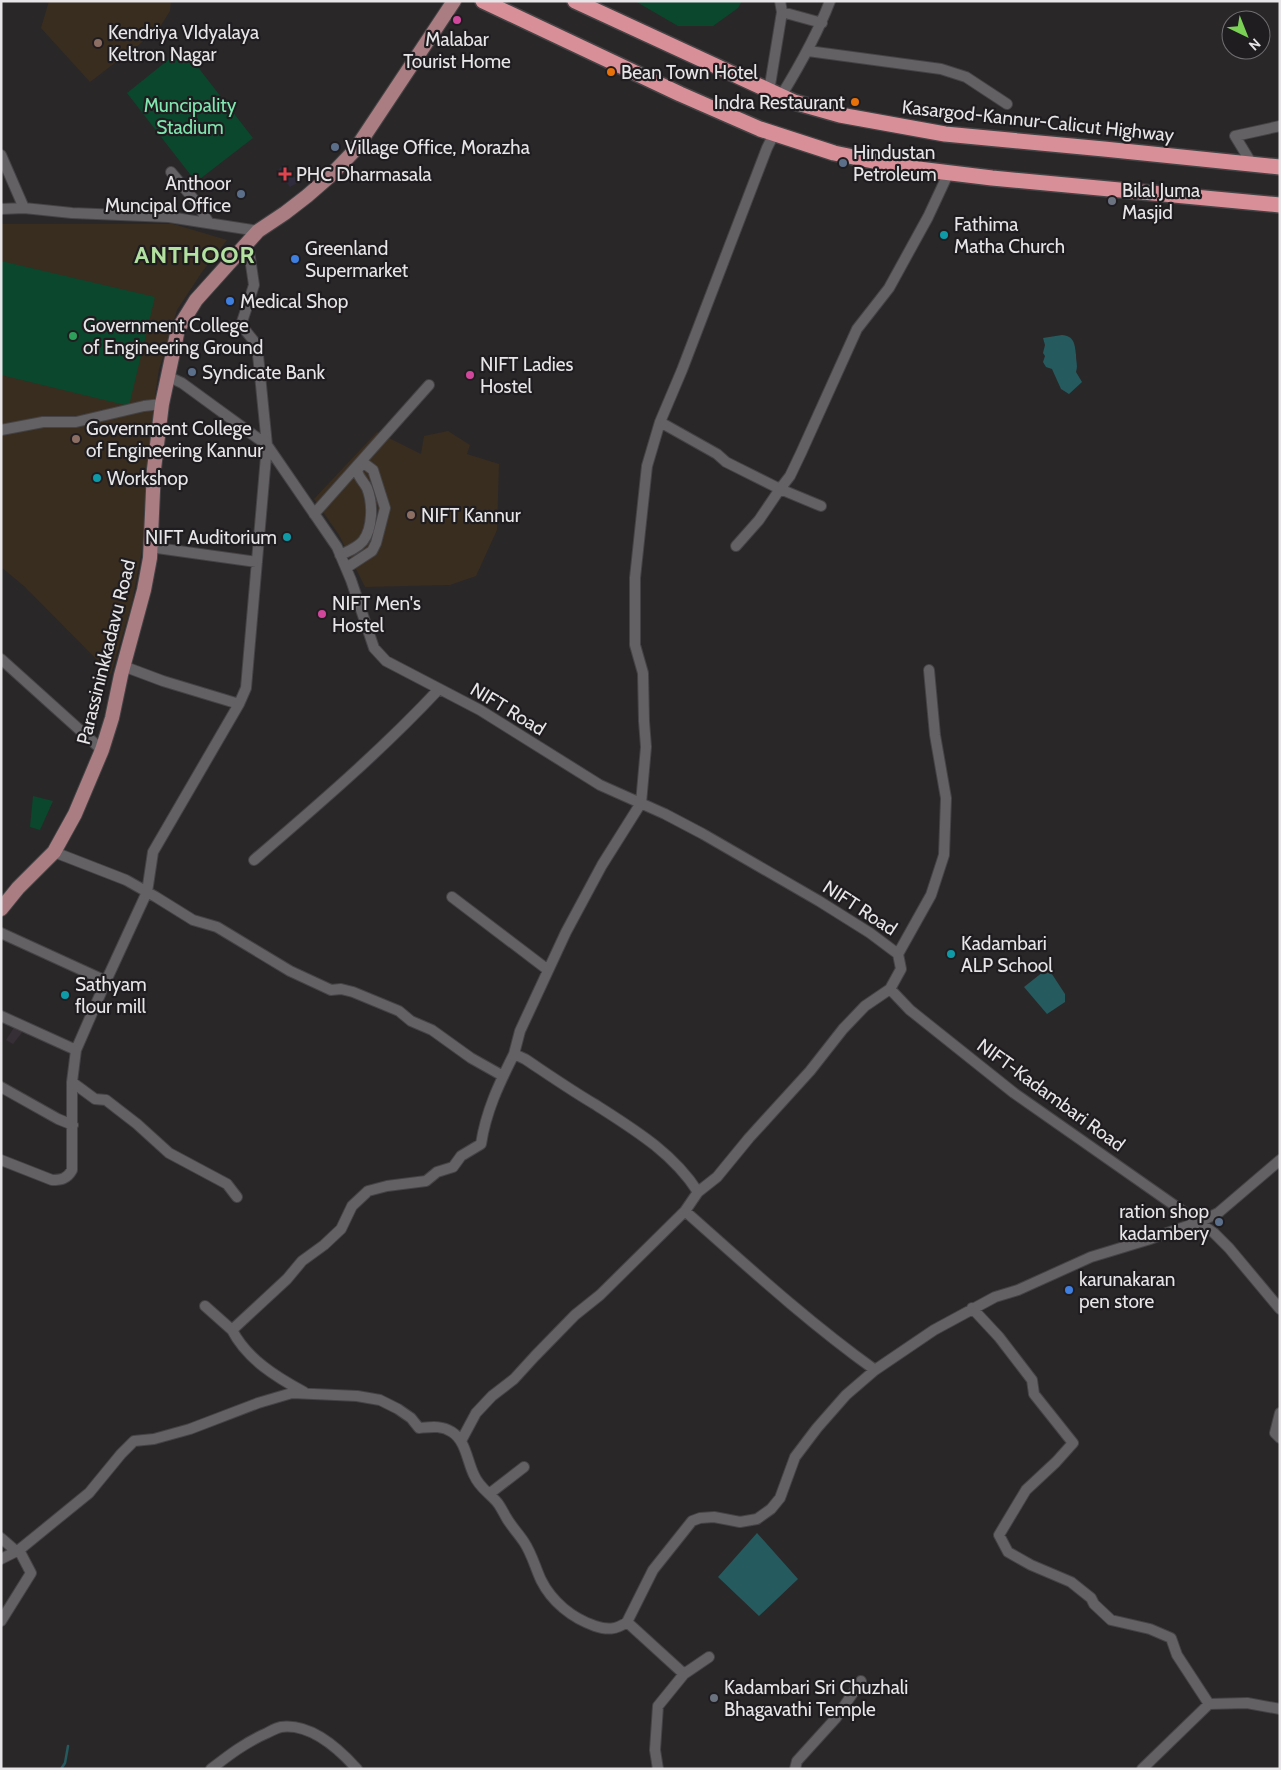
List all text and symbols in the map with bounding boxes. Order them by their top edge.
north arrow [1221,10,1271,60]
marker: Malabar Tourist Home [451,14,463,26]
place label: Kendriya VIdyalaya Keltron Nagar [108,21,259,66]
place label: Malabar Tourist Home [403,28,511,73]
text: N [1245,35,1265,54]
marker: Kendriya VIdyalaya Keltron Nagar [92,37,104,49]
place label: Bean Town Hotel [621,61,758,84]
marker: Bean Town Hotel [605,66,617,78]
place label: Indra Restaurant [714,91,846,114]
park label: Muncipality Stadium [144,94,237,139]
street label: Kasargod-Kannur-Calicut Highway [901,95,1176,147]
marker: Indra Restaurant [849,96,861,108]
place label: Village Office, Morazha [345,136,530,159]
marker: Village Office, Morazha [329,141,341,153]
place label: Hindustan Petroleum [853,141,937,186]
marker: Hindustan Petroleum [837,157,849,169]
place label: PHC Dharmasala [296,163,432,186]
marker: PHC Dharmasala [278,167,292,181]
place label: Anthoor Muncipal Office [105,172,231,217]
place label: Bilal Juma Masjid [1122,179,1200,224]
marker: Anthoor Muncipal Office [235,188,247,200]
marker: Bilal Juma Masjid [1106,195,1118,207]
place label: Fathima Matha Church [954,213,1065,258]
marker: Fathima Matha Church [938,229,950,241]
place label: Greenland Supermarket [305,237,409,282]
district label: ANTHOOR [134,240,256,269]
marker: Greenland Supermarket [289,253,301,265]
place label: Medical Shop [240,290,348,313]
marker: Medical Shop [224,295,236,307]
place label: Government College of Engineering Ground [83,314,263,359]
marker: Government College of Engineering Ground [67,330,79,342]
place label: NIFT Ladies Hostel [480,353,574,398]
place label: Syndicate Bank [202,361,326,384]
marker: Syndicate Bank [186,366,198,378]
marker: NIFT Ladies Hostel [464,369,476,381]
place label: Government College of Engineering Kannur [86,417,263,462]
marker: Government College of Engineering Kannur [70,433,82,445]
place label: Workshop [107,467,188,490]
marker: Workshop [91,472,103,484]
place label: NIFT Kannur [421,504,521,527]
marker: NIFT Kannur [405,509,417,521]
place label: NIFT Auditorium [145,526,277,549]
marker: NIFT Auditorium [281,531,293,543]
street label: Parassininkkadavu Road [72,557,140,747]
place label: NIFT Men's Hostel [332,592,421,637]
marker: NIFT Men's Hostel [316,608,328,620]
street label: NIFT Road [466,678,550,740]
street label: NIFT Road [819,876,901,940]
place label: Kadambari ALP School [961,932,1053,977]
marker: Kadambari ALP School [945,948,957,960]
place label: Sathyam flour mill [75,973,147,1018]
marker: Sathyam flour mill [59,989,71,1001]
street label: NIFT-Kadambari Road [973,1034,1129,1156]
place label: ration shop kadambery [1119,1200,1209,1245]
marker: ration shop kadambery [1213,1216,1225,1228]
place label: karunakaran pen store [1079,1268,1175,1313]
marker: karunakaran pen store [1063,1284,1075,1296]
place label: Kadambari Sri Chuzhali Bhagavathi Temple [724,1676,908,1721]
marker: Kadambari Sri Chuzhali Bhagavathi Temple [708,1692,720,1704]

